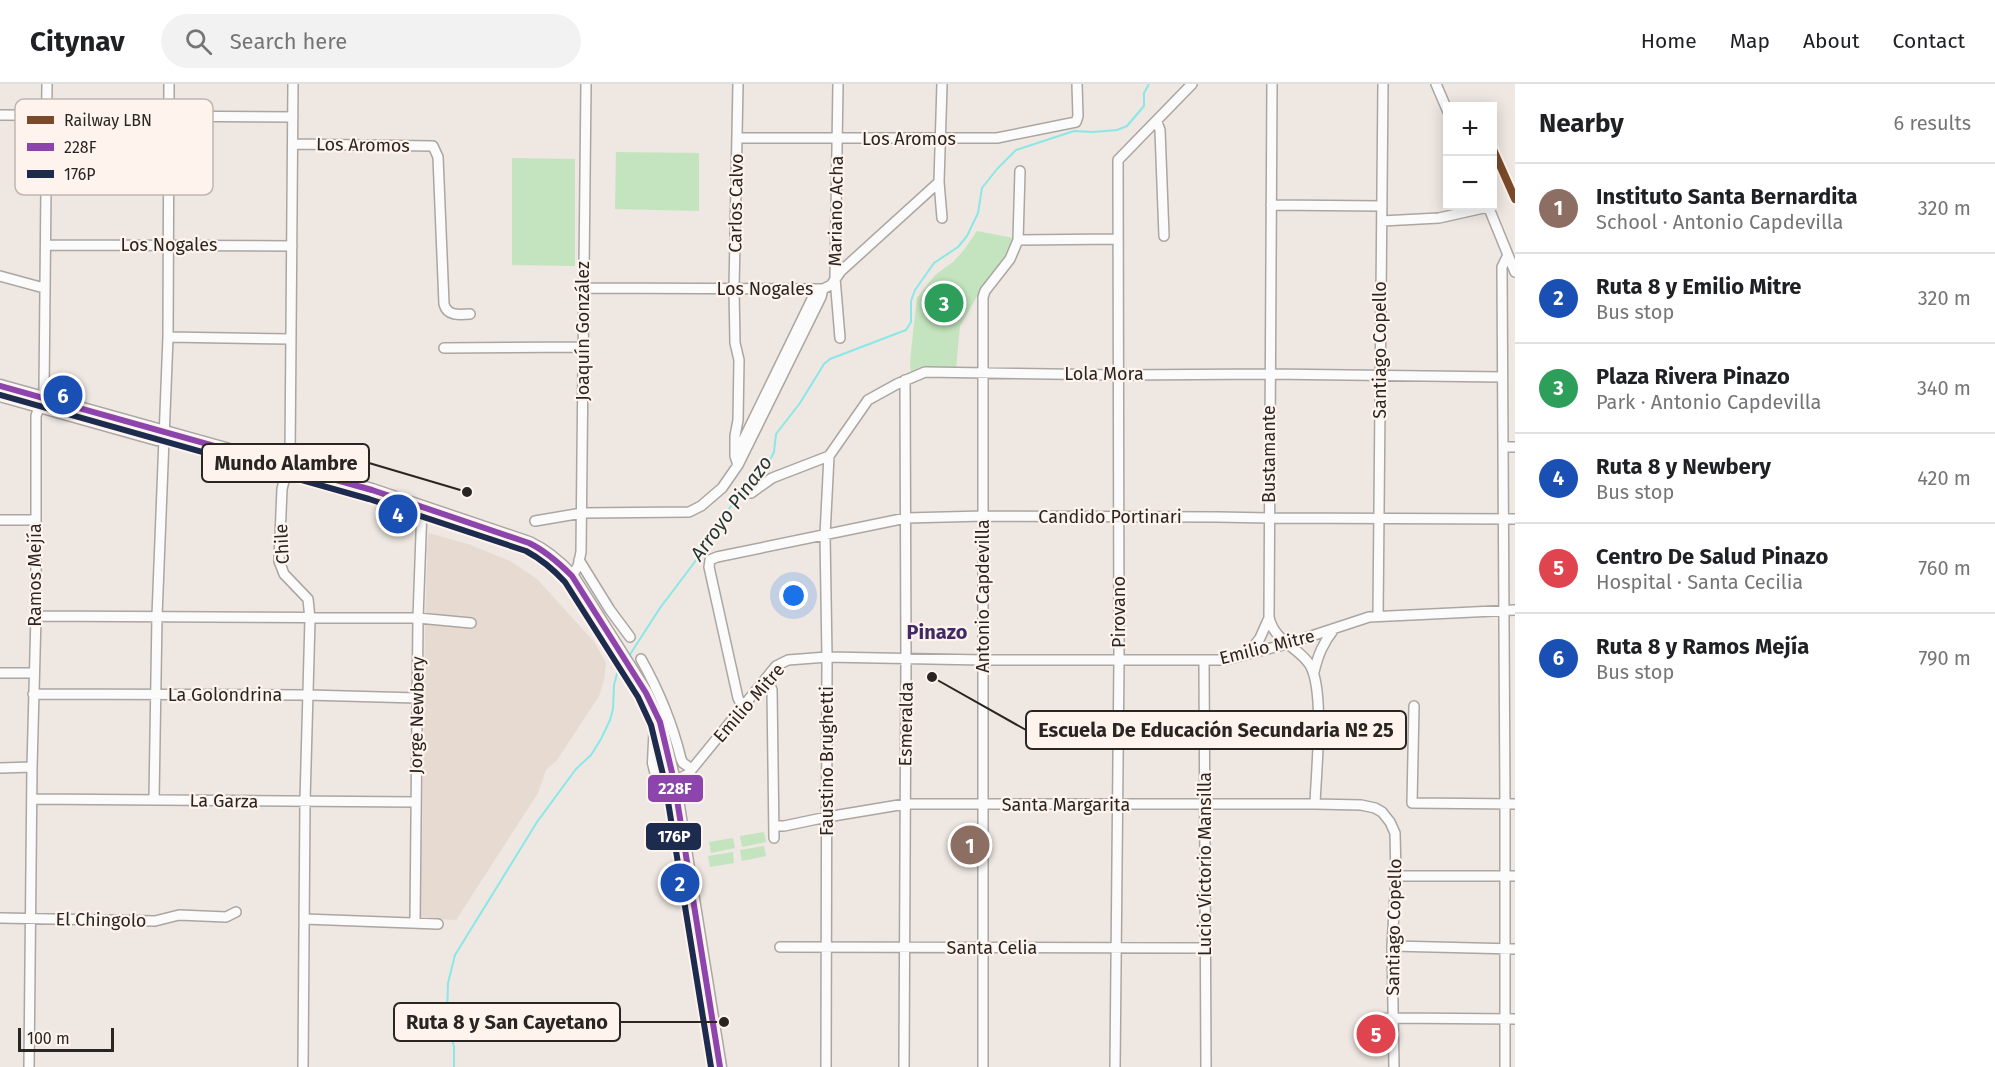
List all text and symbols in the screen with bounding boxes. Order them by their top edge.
search box [161,14,581,68]
text: Citynav [30,25,125,58]
icon: search [182,25,215,58]
text: Search here [230,28,347,55]
text: Home [1641,28,1697,54]
text: Map [1730,28,1770,54]
text: About [1803,28,1860,54]
text: Contact [1893,28,1965,54]
legend [15,99,213,195]
map controls [1443,102,1497,210]
button: + [1443,102,1497,156]
text: Nearby [1539,108,1624,139]
text: Railway LBN [64,111,152,130]
text: 6 results [1894,111,1971,135]
street label: Los Aromos [862,128,956,150]
street label: Los Aromos [316,133,410,157]
text: 228F [64,138,97,157]
street label: Carlos Calvo [724,153,748,253]
street label: Mariano Acha [824,155,848,267]
button: − [1443,156,1497,210]
text: 176P [64,165,96,184]
text: Instituto Santa Bernardita [1596,183,1858,210]
text: 1 [1554,196,1563,220]
text: 320 m [1918,196,1971,220]
text: School · Antonio Capdevilla [1596,210,1843,234]
street label: Los Nogales [120,234,218,256]
street label: Joaquín González [572,261,594,401]
text: Ruta 8 y Emilio Mitre [1596,273,1802,300]
street label: Los Nogales [716,278,814,300]
pin: 3 [924,280,964,326]
street label: Santiago Copello [1369,281,1391,419]
text: 2 [1553,286,1564,310]
text: 320 m [1918,286,1971,310]
text: Bus stop [1596,300,1674,324]
street label: Lola Mora [1064,363,1144,385]
text: Plaza Rivera Pinazo [1596,363,1790,390]
pin: 6 [44,372,82,418]
text: 3 [1553,376,1564,400]
text: 340 m [1917,376,1971,400]
text: Park · Antonio Capdevilla [1596,390,1821,414]
street label: Bustamante [1258,405,1280,503]
callout: Mundo Alambre [202,444,369,482]
text: Mundo Alambre [214,451,358,475]
water label: Arroyo Pinazo [684,451,777,566]
text: Ruta 8 y Newbery [1596,453,1771,480]
text: 4 [1553,466,1564,490]
text: 420 m [1917,466,1971,490]
text: Bus stop [1596,480,1674,504]
pin: 4 [378,492,418,536]
street label: Candido Portinari [1038,506,1182,528]
street label: Antonio Capdevilla [972,519,994,673]
street label: Ramos Mejía [24,523,46,627]
street label: Chile [270,523,294,565]
text: Centro De Salud Pinazo [1596,543,1828,570]
text: 5 [1553,556,1564,580]
text: 760 m [1918,556,1971,580]
text: Hospital · Santa Cecilia [1596,570,1803,594]
street label: Pirovano [1108,576,1130,648]
your location [779,581,808,610]
district label: Pinazo [907,620,968,644]
street label: Emilio Mitre [1217,625,1317,669]
text: Ruta 8 y Ramos Mejía [1596,633,1809,660]
text: 6 [1553,646,1564,670]
text: 790 m [1918,646,1971,670]
street label: Jorge Newbery [405,656,429,774]
street label: Emilio Mitre [709,659,789,747]
text: Bus stop [1596,660,1674,684]
street label: Esmeralda [894,681,918,767]
street label: La Golondrina [168,684,282,706]
street label: Faustino Brughetti [816,686,838,836]
callout: Escuela De Educación Secundaria Nº 25 [1026,711,1406,749]
text: Escuela De Educación Secundaria Nº 25 [1038,718,1394,742]
street label: Lucio Victorio Mansilla [1194,772,1216,956]
line badge: 228F [647,774,704,803]
text: 228F [658,779,692,798]
street label: La Garza [189,789,259,813]
street label: Santa Margarita [1002,794,1130,816]
line badge: 176P [645,822,702,851]
pin: 1 [950,822,990,867]
text: 176P [657,827,691,846]
street label: Santiago Copello [1382,858,1406,996]
pin: 2 [660,860,700,906]
street label: El Chingolo [55,908,147,932]
street label: Santa Celia [947,937,1037,959]
callout: Ruta 8 y San Cayetano [394,1003,620,1041]
text: Ruta 8 y San Cayetano [406,1010,608,1034]
pin: 5 [1356,1012,1396,1056]
scale bar [18,1025,114,1052]
text: 100 m [27,1029,70,1048]

